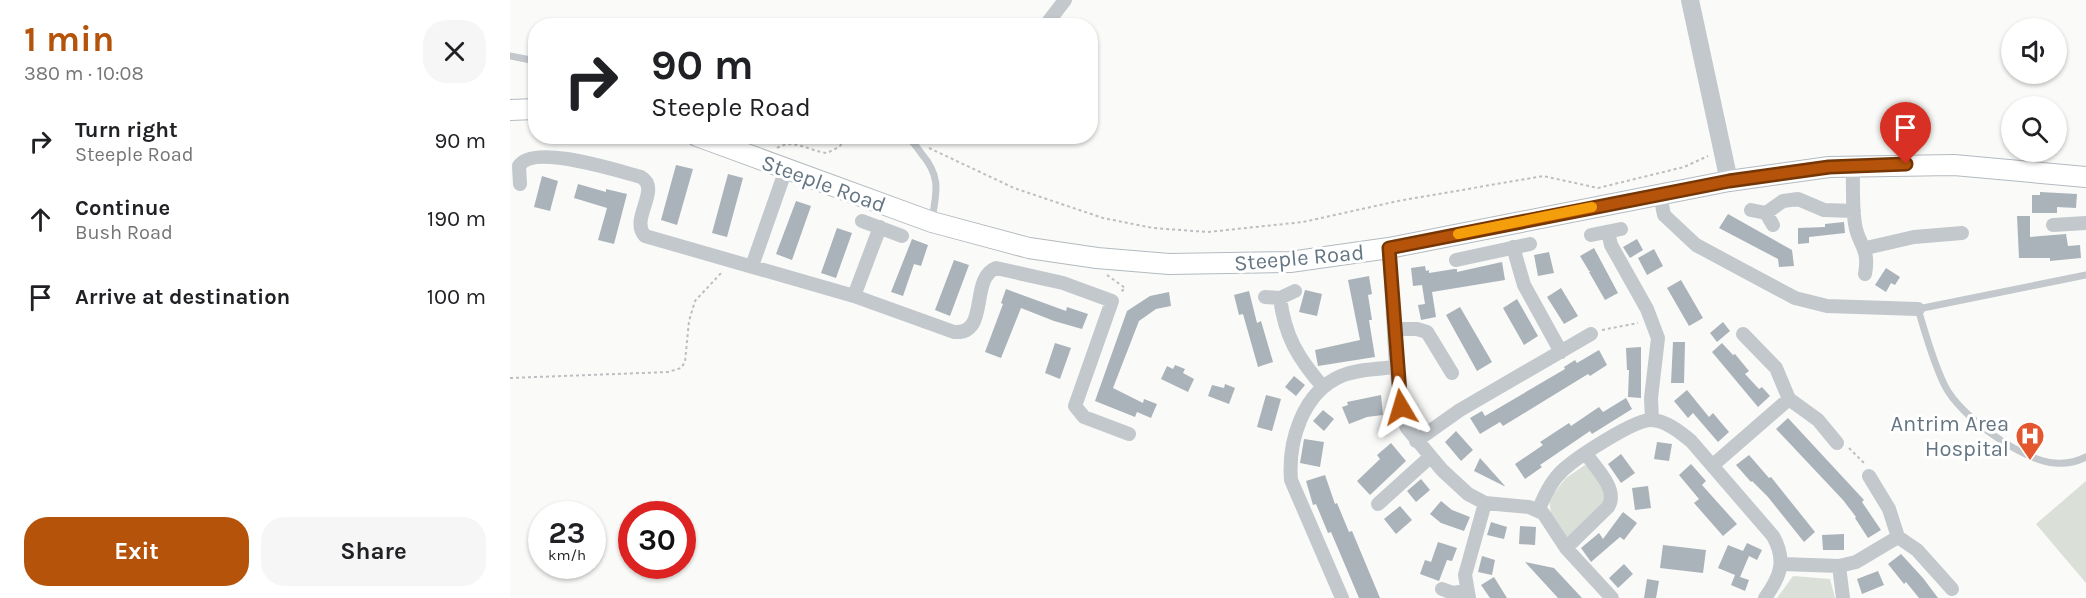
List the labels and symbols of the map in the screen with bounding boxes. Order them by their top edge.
pin [1880,102,1931,164]
street label: Steeple Road [758,149,889,218]
street label: Steeple Road [1233,239,1365,277]
position arrow [1369,375,1433,439]
place label: Antrim Area Hospital [1890,411,2009,462]
hospital icon: Antrim Area Hospital [2014,420,2046,462]
speed limit sign: 30 [618,501,696,579]

